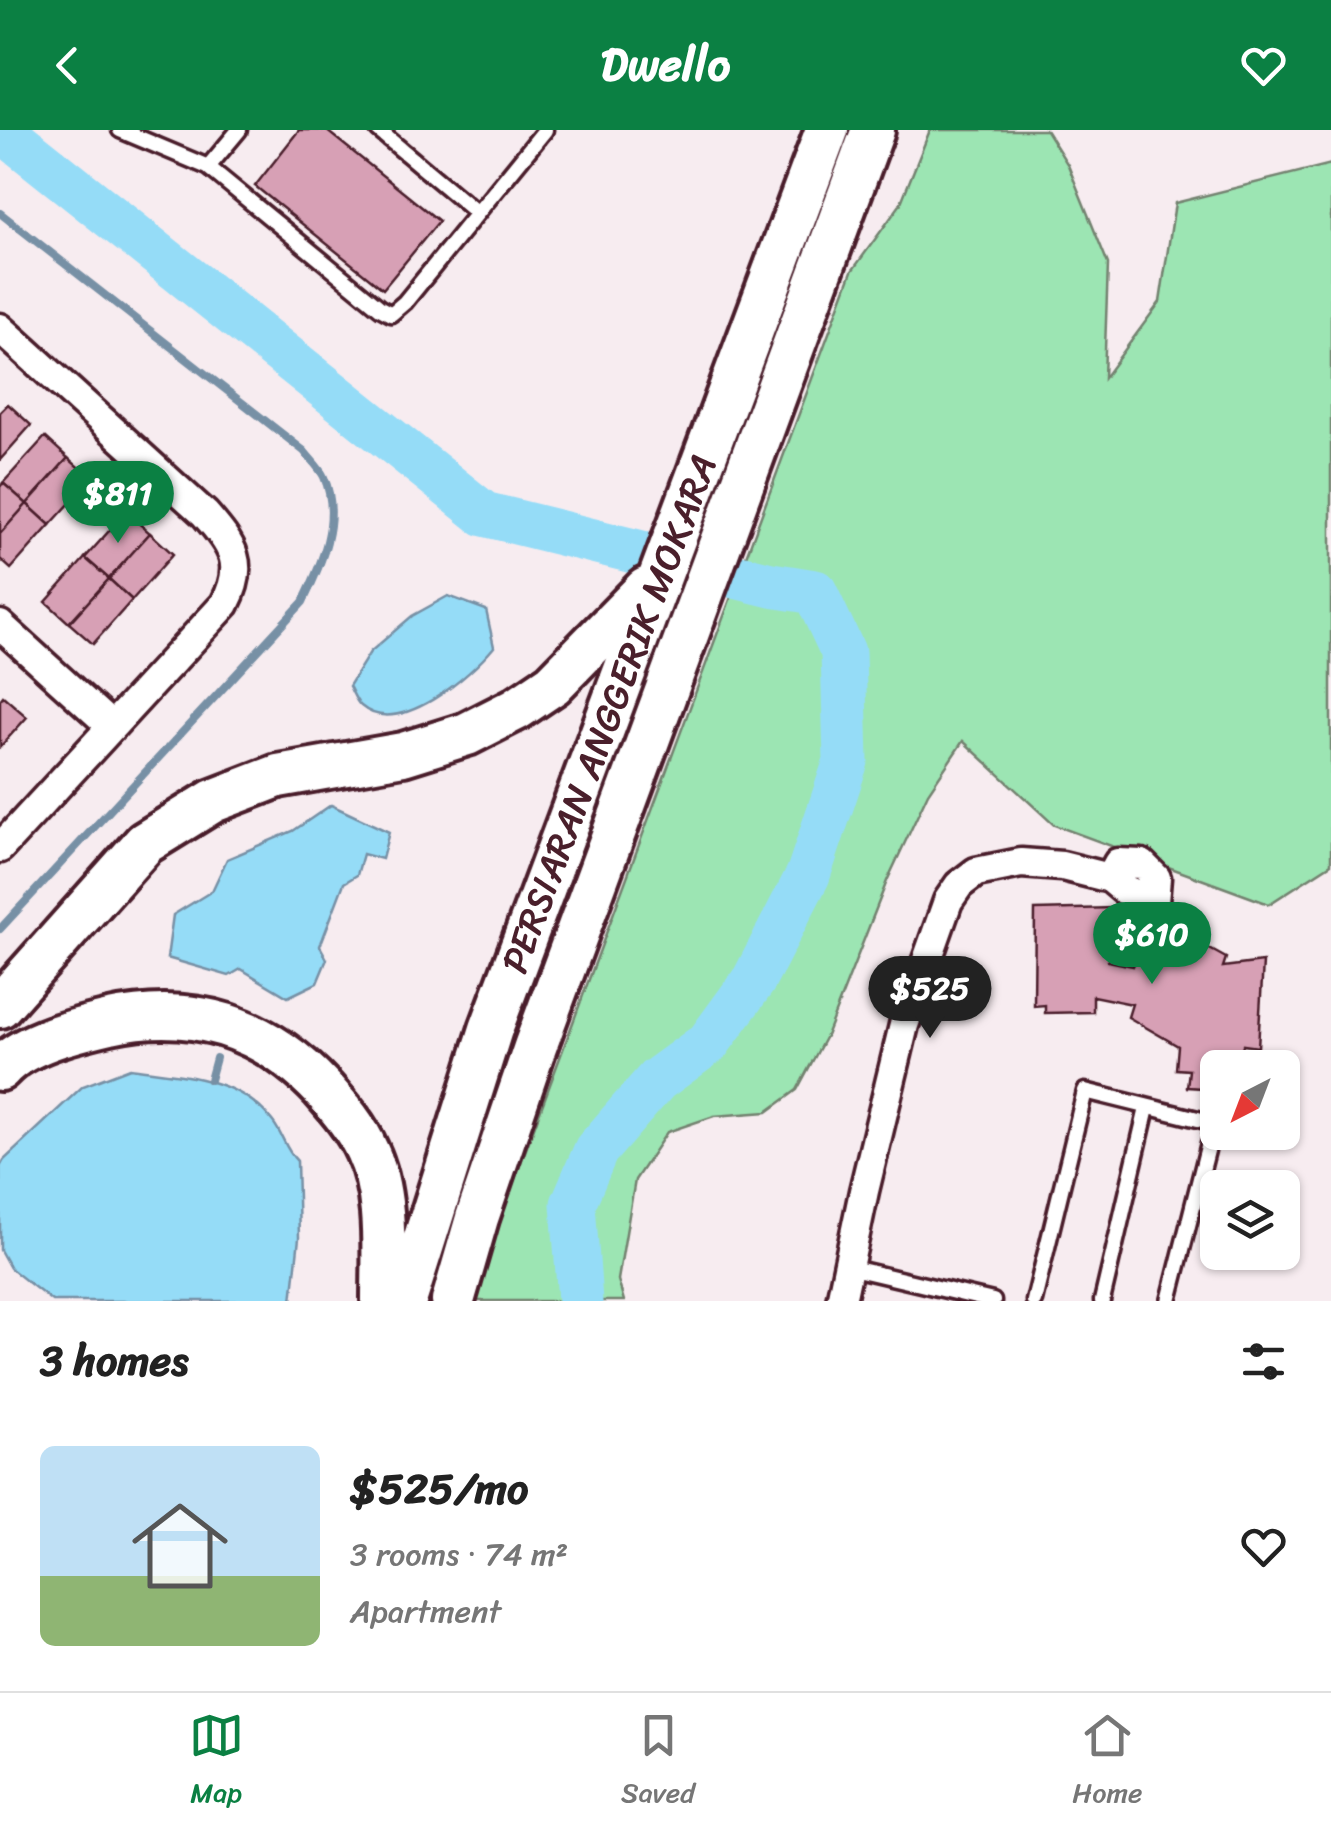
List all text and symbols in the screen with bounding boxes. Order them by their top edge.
text: Dwello [601,25,730,105]
icon: back [40,38,95,93]
icon: heart [1236,38,1291,93]
street label: PERSIARAN ANGGERIK MOKARA [481,444,737,983]
pin: $811 [59,461,177,546]
text: $811 [84,465,152,522]
pin: $610 [1093,902,1211,987]
text: $610 [1115,906,1189,963]
pin: $525 [871,956,989,1041]
text: $525 [890,960,970,1017]
north arrow [1200,1050,1300,1150]
map controls [1200,1050,1300,1270]
button: layers [1200,1170,1300,1270]
text: 3 homes [40,1324,188,1398]
icon: filters [1236,1334,1291,1389]
text: $525/mo [350,1452,528,1526]
icon: home [120,1486,240,1606]
icon: heart [1236,1519,1291,1574]
text: 3 rooms · 74 m² [350,1526,568,1583]
text: Apartment [350,1583,501,1640]
tab: Map [189,1708,244,1817]
tab: Saved [621,1708,695,1817]
tab: Home [1072,1708,1142,1817]

